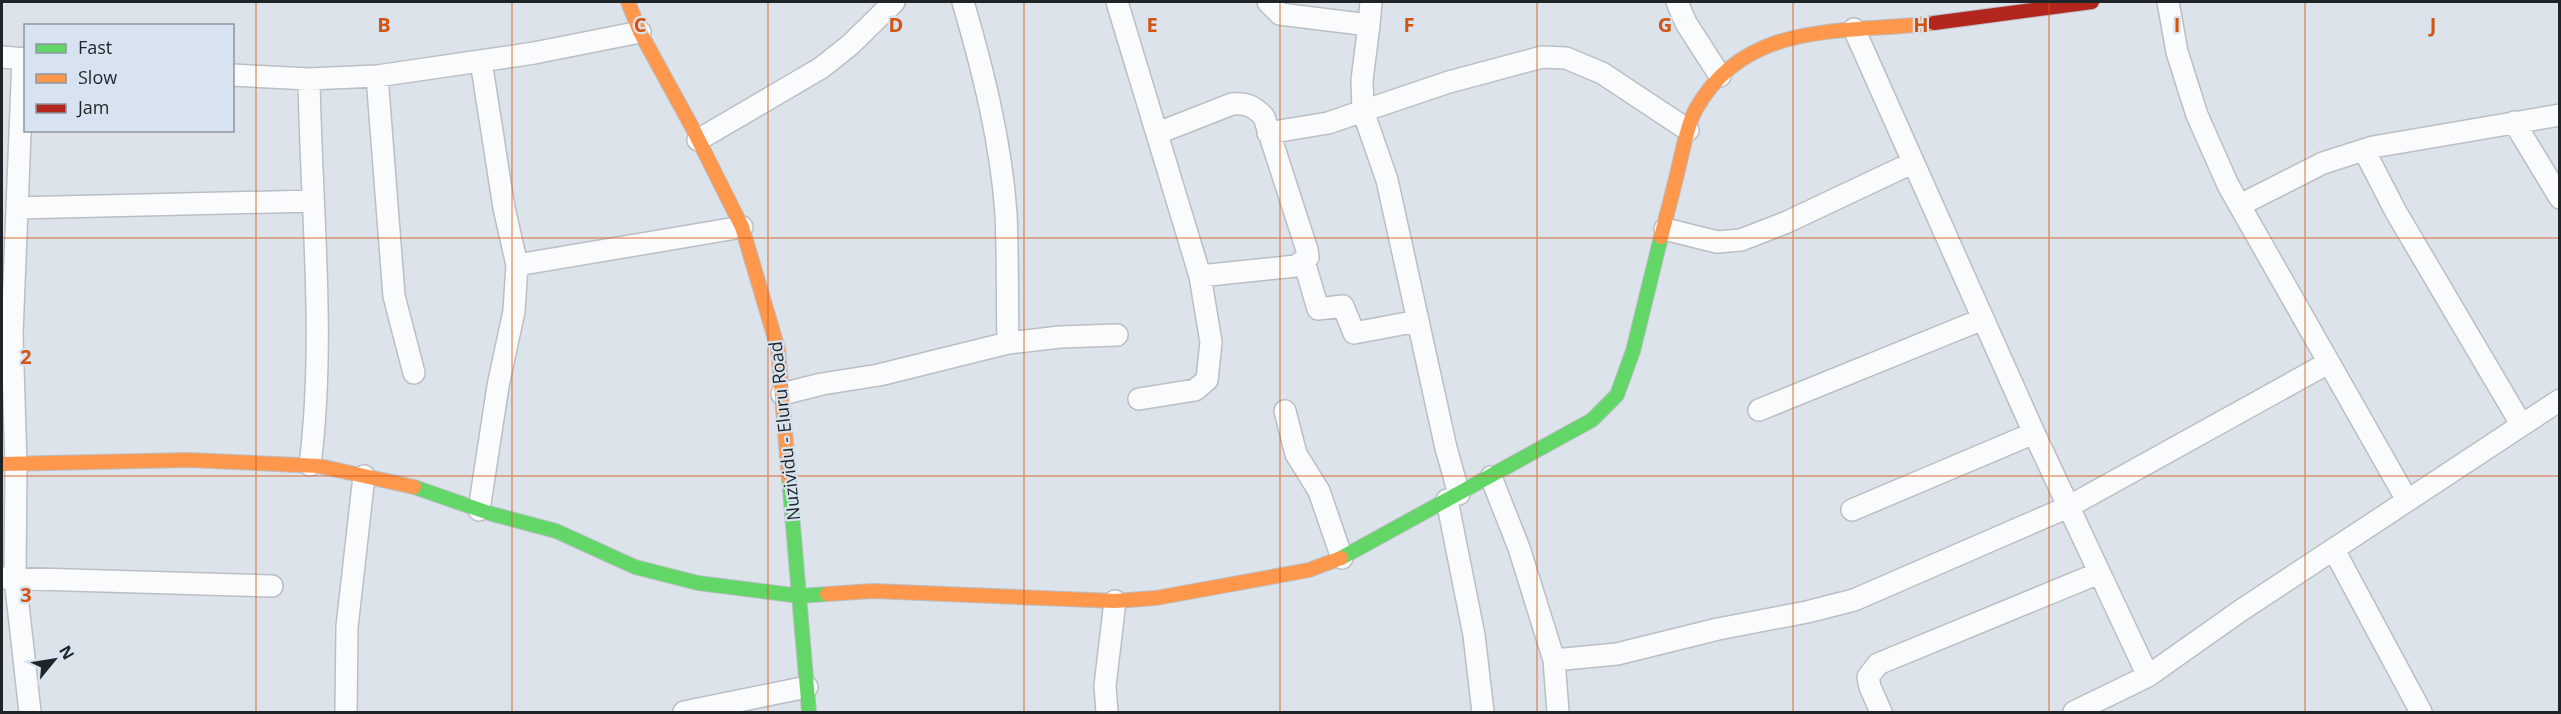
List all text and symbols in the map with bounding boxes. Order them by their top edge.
text: B [377,11,391,38]
text: C [634,11,647,38]
text: D [889,11,903,38]
text: E [1146,11,1158,38]
text: F [1404,11,1414,38]
text: G [1658,11,1672,38]
text: H [1913,11,1929,38]
text: I [2174,11,2180,38]
text: J [2428,11,2436,38]
legend [24,24,234,132]
text: Fast [78,35,112,59]
text: Slow [78,65,117,89]
text: Jam [76,95,110,119]
street label: Nuzividu - Eluru Road [763,340,805,522]
text: 2 [20,343,32,370]
text: 3 [20,581,32,608]
north arrow [24,630,84,690]
text: N [54,641,80,664]

